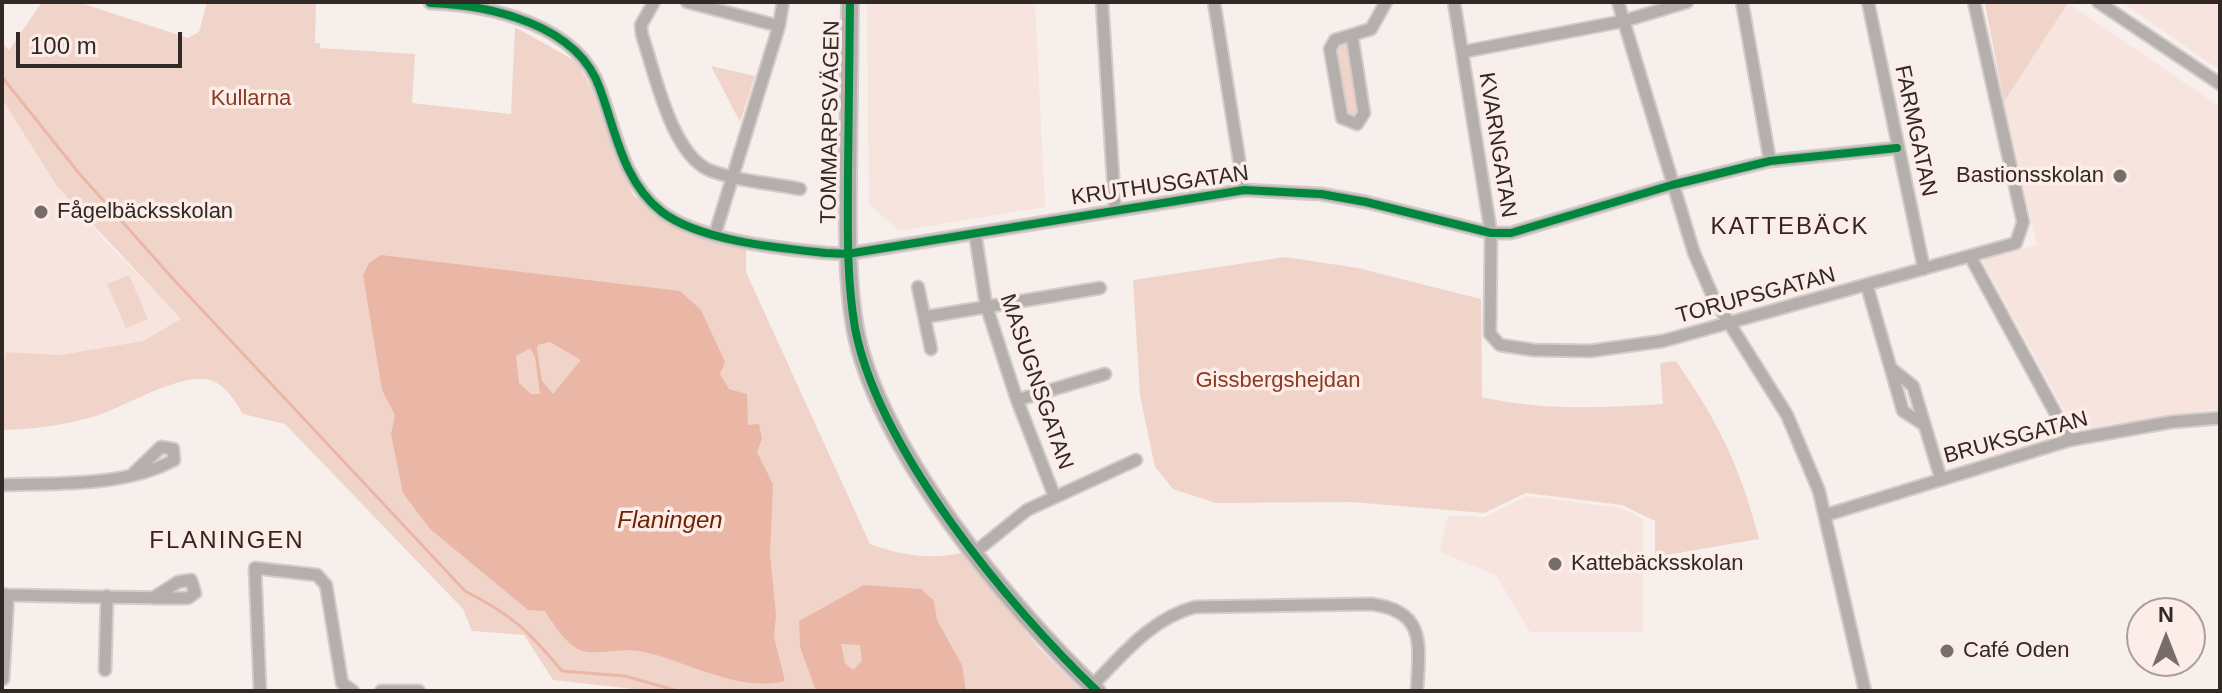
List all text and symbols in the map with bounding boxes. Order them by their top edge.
scale bar [20,16,186,66]
street label: TOMMARPSVÄGEN [816,20,846,224]
text: 100 m [30,32,97,59]
street label: FARMGATAN [1888,63,1942,199]
street label: KVARNGATAN [1472,70,1522,220]
park label: Kullarna [211,86,291,112]
street label: KRUTHUSGATAN [1070,160,1250,212]
place label: Bastionsskolan [1956,163,2104,189]
marker: Bastionsskolan [2111,167,2129,185]
place label: Fågelbäcksskolan [57,199,233,225]
marker: Fågelbäcksskolan [32,203,50,221]
district label: KATTEBÄCK [1711,213,1869,241]
street label: TORUPSGATAN [1673,262,1839,330]
street label: MASUGNSGATAN [994,291,1078,473]
park label: Gissbergshejdan [1195,368,1361,394]
street label: BRUKSGATAN [1941,406,2091,470]
water label: Flaningen [617,507,723,535]
district label: FLANINGEN [149,527,305,555]
place label: Kattebäcksskolan [1571,551,1743,577]
marker: Kattebäcksskolan [1546,555,1564,573]
north arrow [2126,597,2206,677]
text: N [2158,602,2174,627]
place label: Café Oden [1963,638,2069,664]
marker: Café Oden [1938,642,1956,660]

